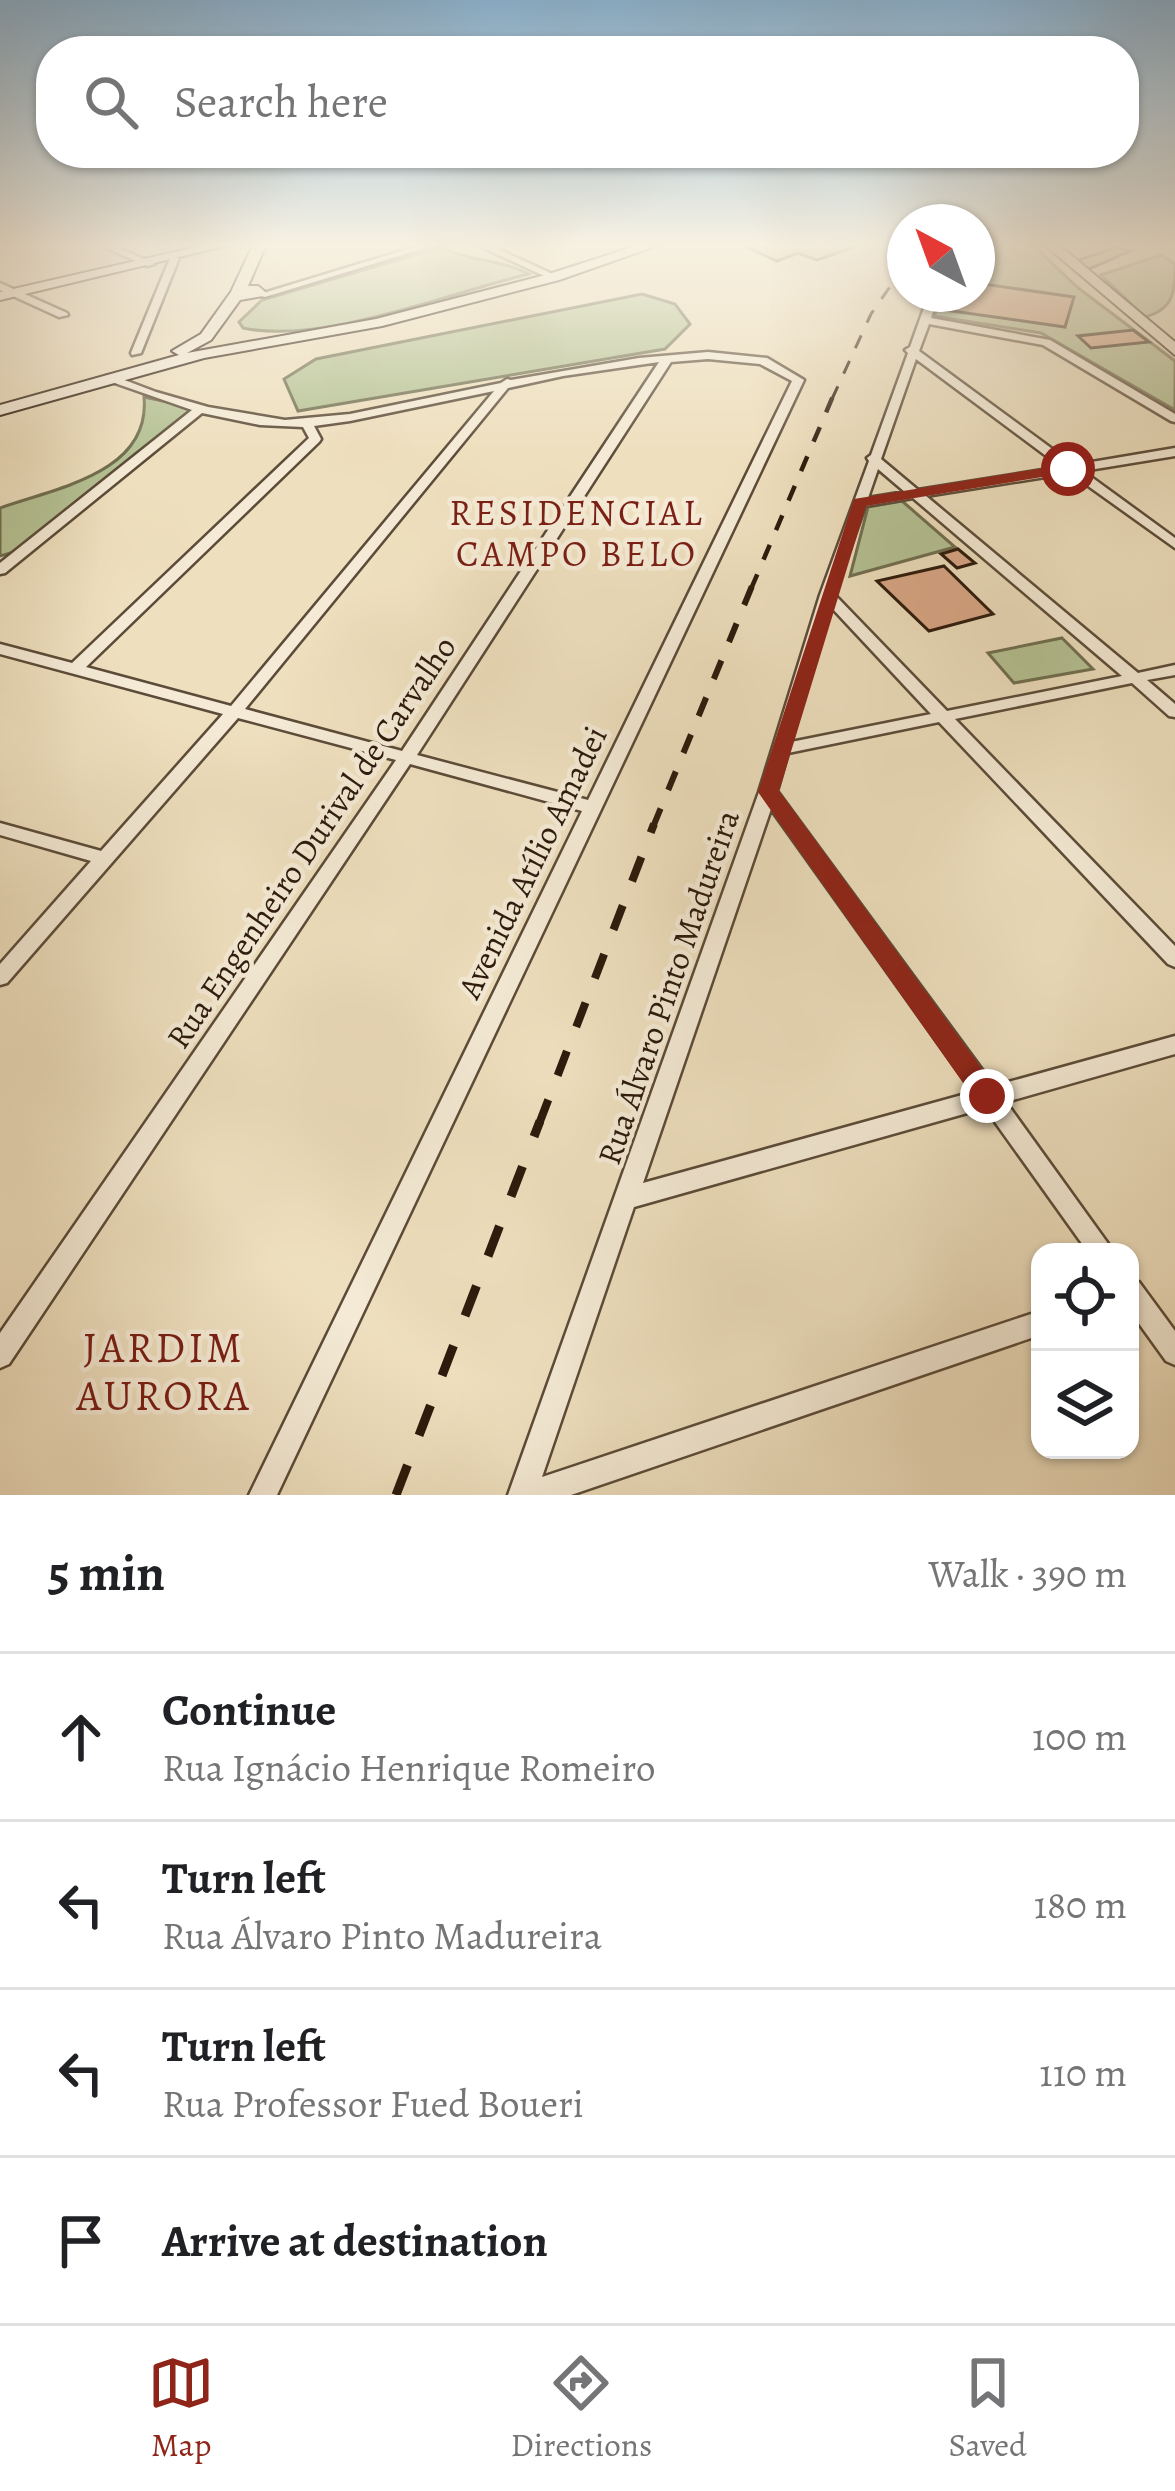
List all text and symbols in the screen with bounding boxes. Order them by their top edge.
search box [36,36,1139,168]
icon: search [78,69,144,135]
text: Search here [174,71,388,133]
north arrow [887,204,995,312]
route start [1041,442,1095,496]
district label: RESIDENCIAL CAMPO BELO [449,488,705,578]
street label: Rua Engenheiro Durival de Carvalho [156,627,466,1057]
street label: Avenida Atílio Amadei [446,718,617,1007]
street label: Rua Álvaro Pinto Madureira [586,803,750,1170]
route end [960,1069,1014,1123]
map controls [1031,1243,1139,1459]
button: locate [1031,1243,1139,1351]
district label: JARDIM AURORA [75,1319,252,1424]
button: layers [1031,1351,1139,1459]
text: 5 min [48,1538,165,1608]
text: Walk · 390 m [929,1547,1127,1600]
text: Continue [162,1679,336,1741]
icon: ahead [48,1704,114,1770]
text: 100 m [1032,1710,1127,1763]
text: Rua Ignácio Henrique Romeiro [162,1741,656,1794]
text: Turn left [162,1847,326,1909]
icon: left [48,1872,114,1938]
text: 180 m [1034,1878,1127,1931]
text: Rua Álvaro Pinto Madureira [162,1909,602,1962]
text: Turn left [162,2015,326,2077]
icon: left [48,2040,114,2106]
text: 110 m [1039,2046,1127,2099]
text: Rua Professor Fued Boueri [162,2077,584,2130]
icon: arrive [48,2208,114,2274]
text: Arrive at destination [162,2210,548,2272]
tab: Map [148,2350,214,2467]
tab: Directions [511,2350,652,2467]
tab: Saved [949,2350,1027,2467]

